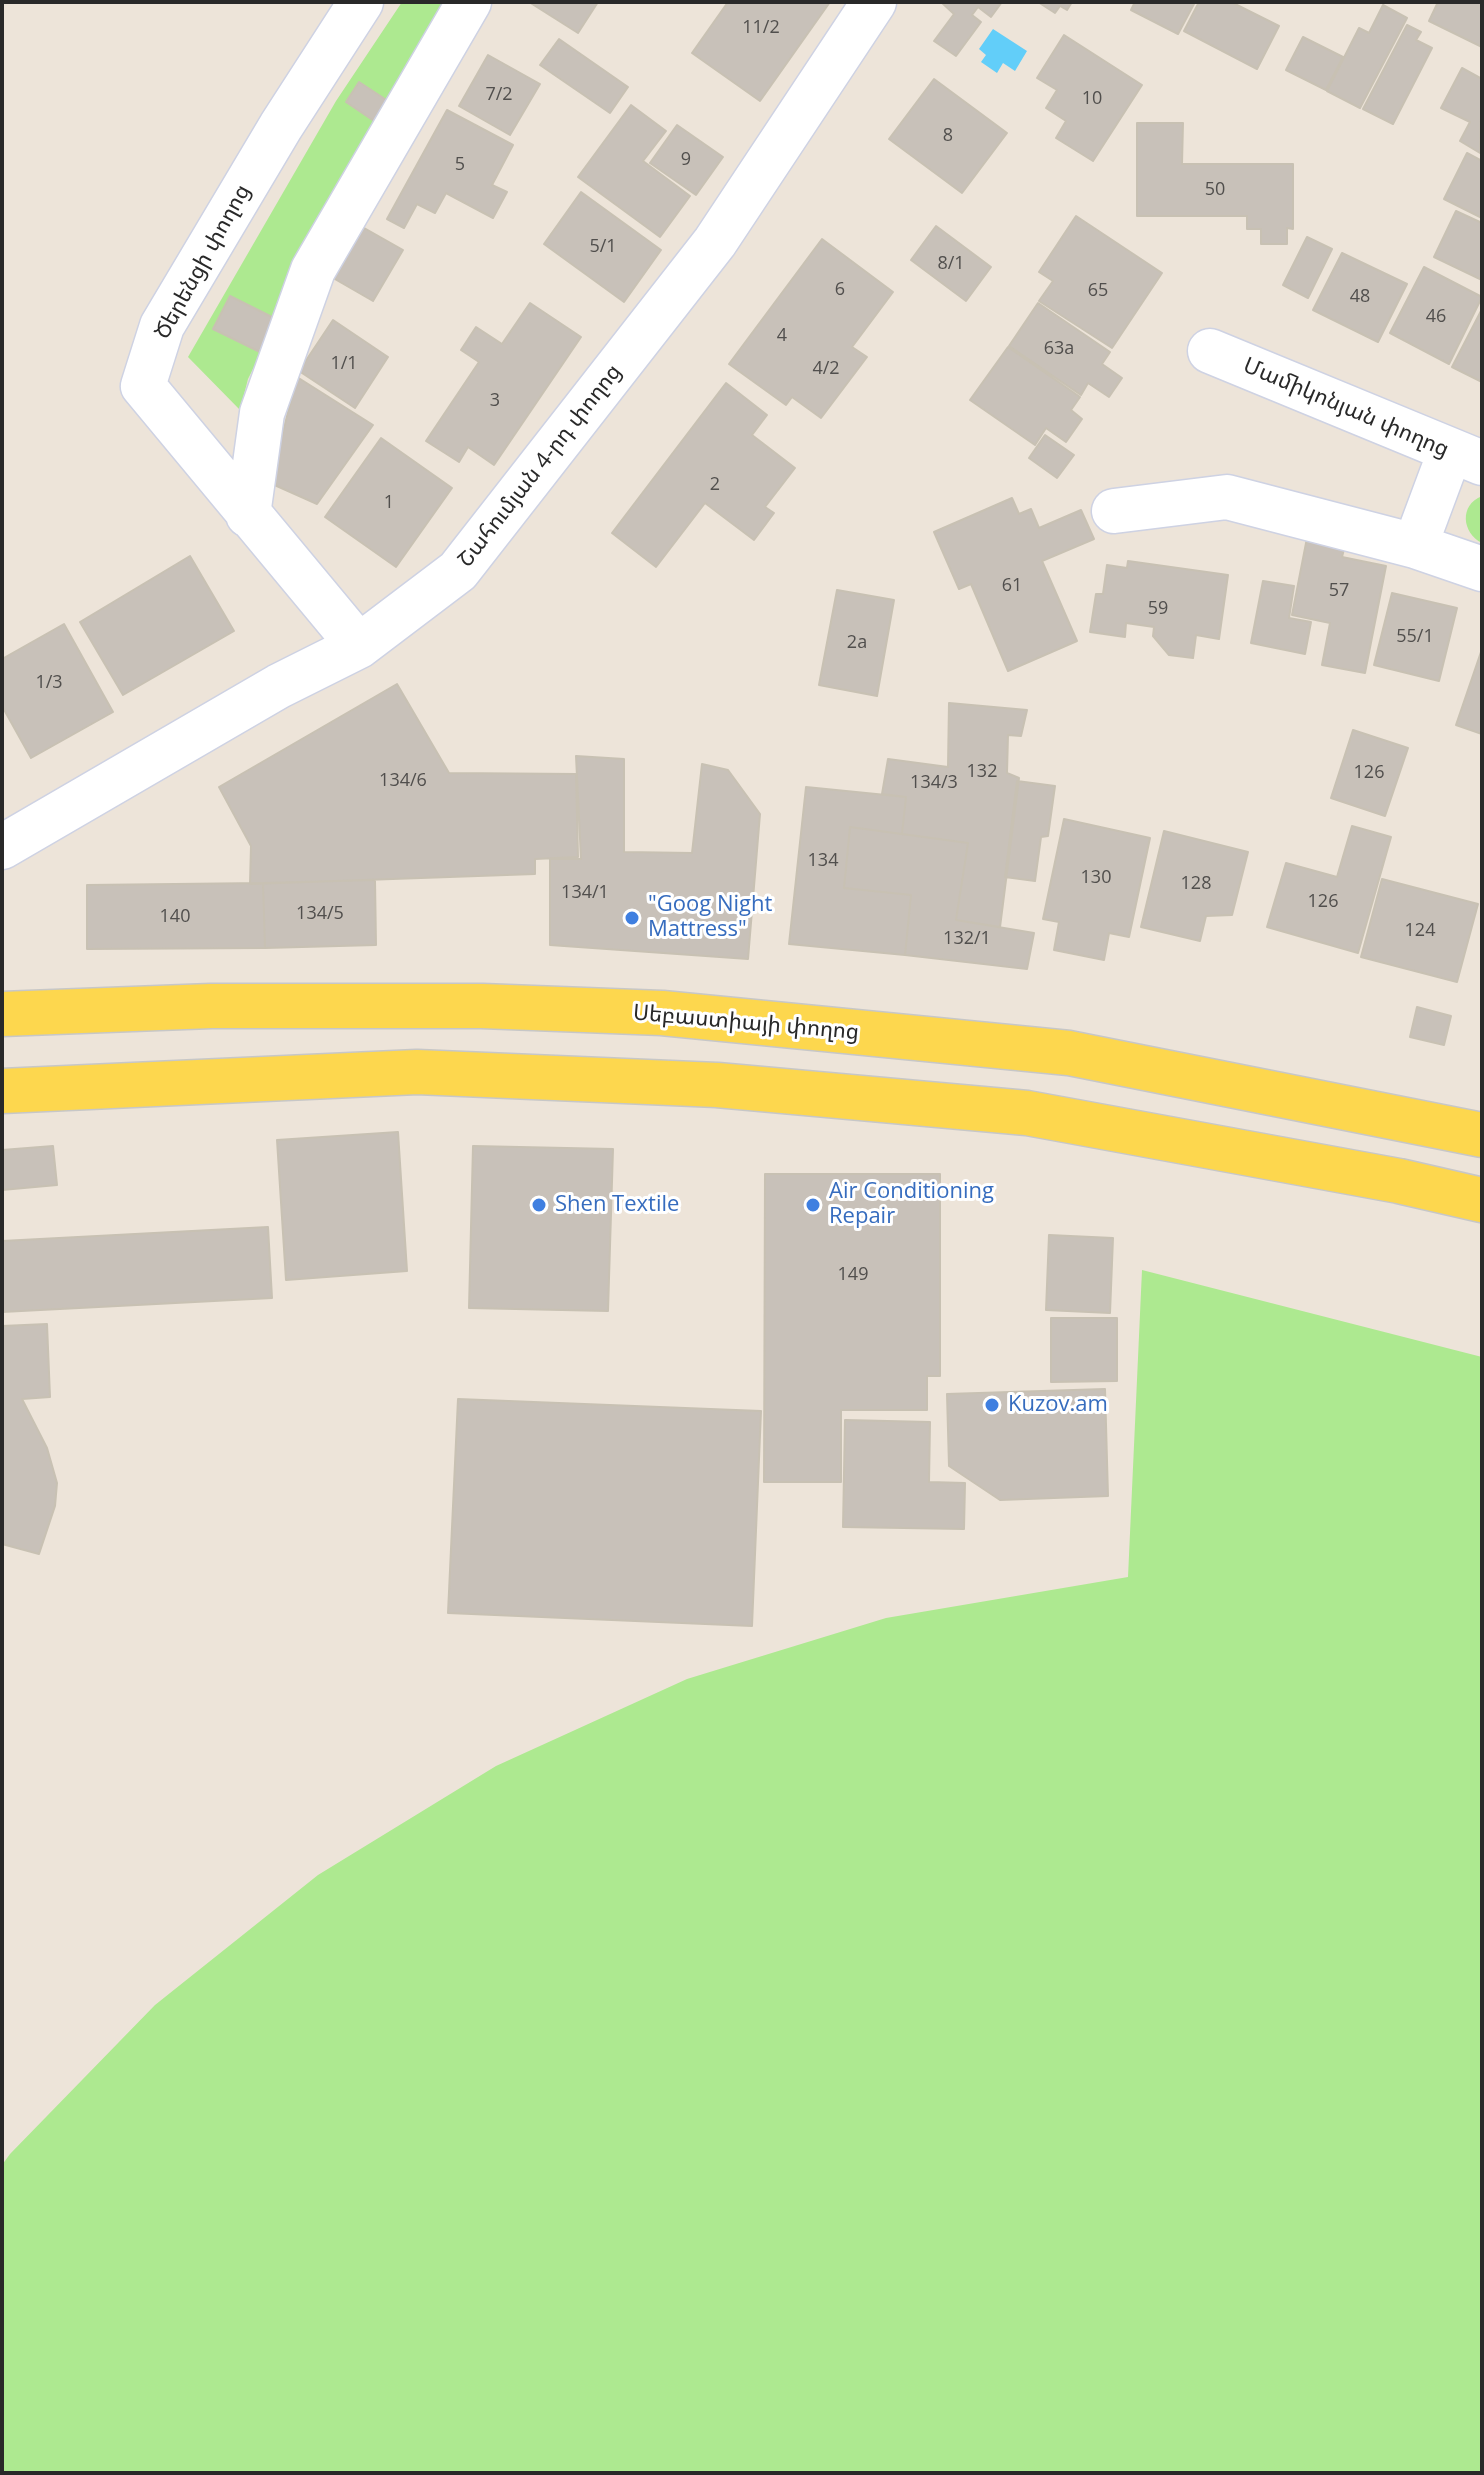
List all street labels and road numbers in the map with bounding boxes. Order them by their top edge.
street label: Ծերենցի փողոց [150,180,256,344]
street label: Մամիկոնյան փողոց [1239,353,1453,463]
street label: Շահումյան 4-րդ փողոց [453,359,627,573]
street label: Սեբաստիայի փողոց [632,1000,860,1046]

